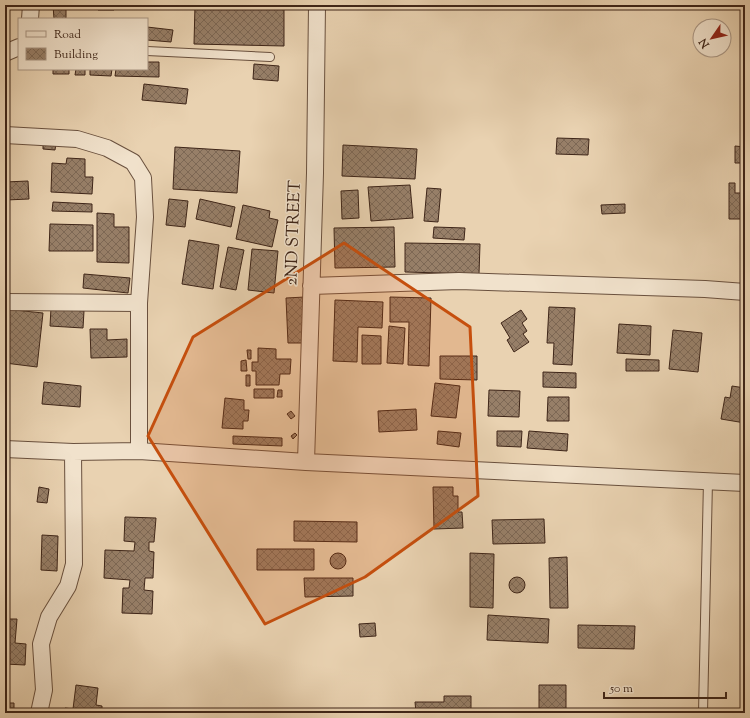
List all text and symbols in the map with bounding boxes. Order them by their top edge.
legend [18,18,148,70]
north arrow [692,18,732,58]
text: Road [54,26,81,44]
text: N [695,35,714,52]
text: Building [54,46,98,64]
street label: 2ND STREET [280,180,308,286]
scale bar [604,674,726,700]
text: 50 m [609,680,633,698]

